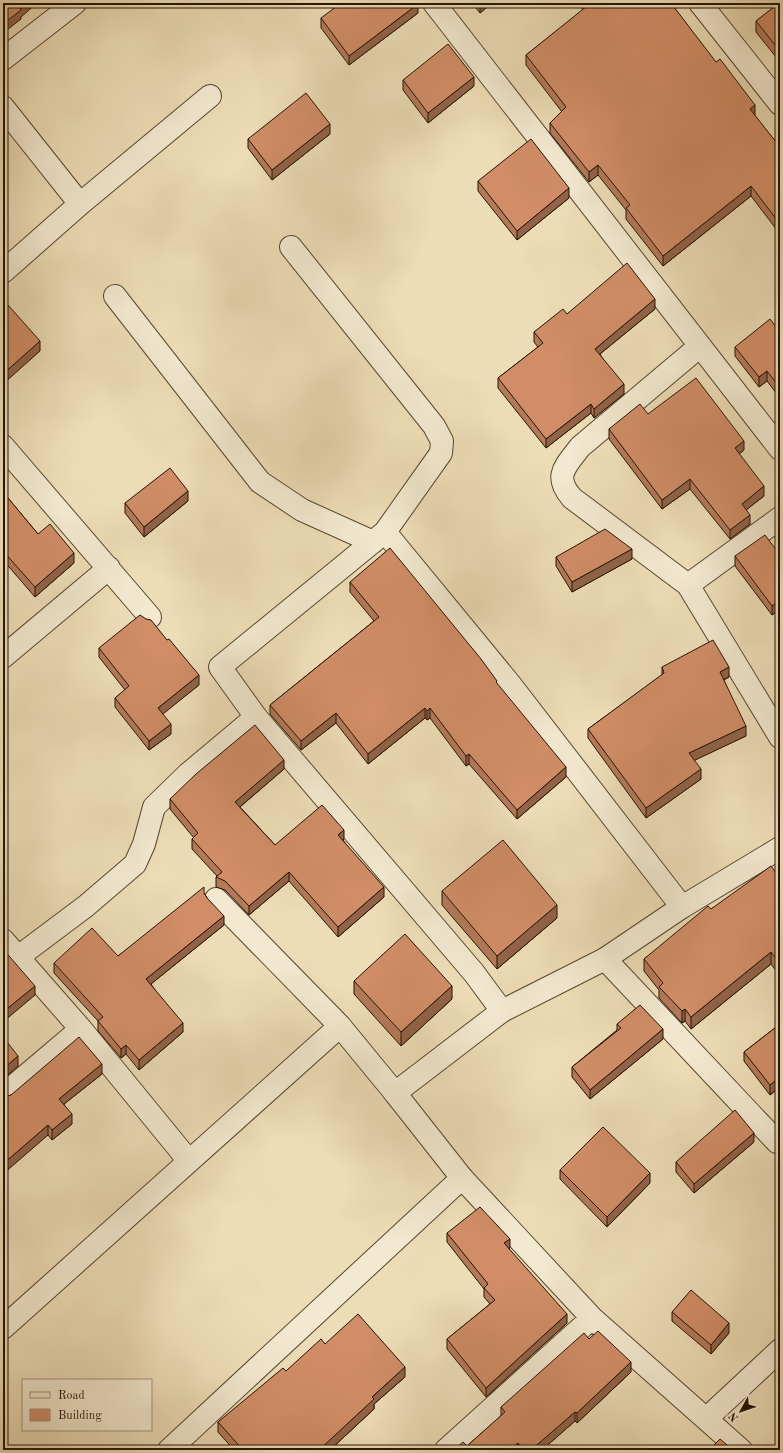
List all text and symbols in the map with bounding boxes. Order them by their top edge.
legend [22,1379,152,1431]
text: Road [58,1390,85,1402]
north arrow [721,1391,761,1431]
text: N [727,1409,741,1423]
text: Building [58,1410,102,1422]

